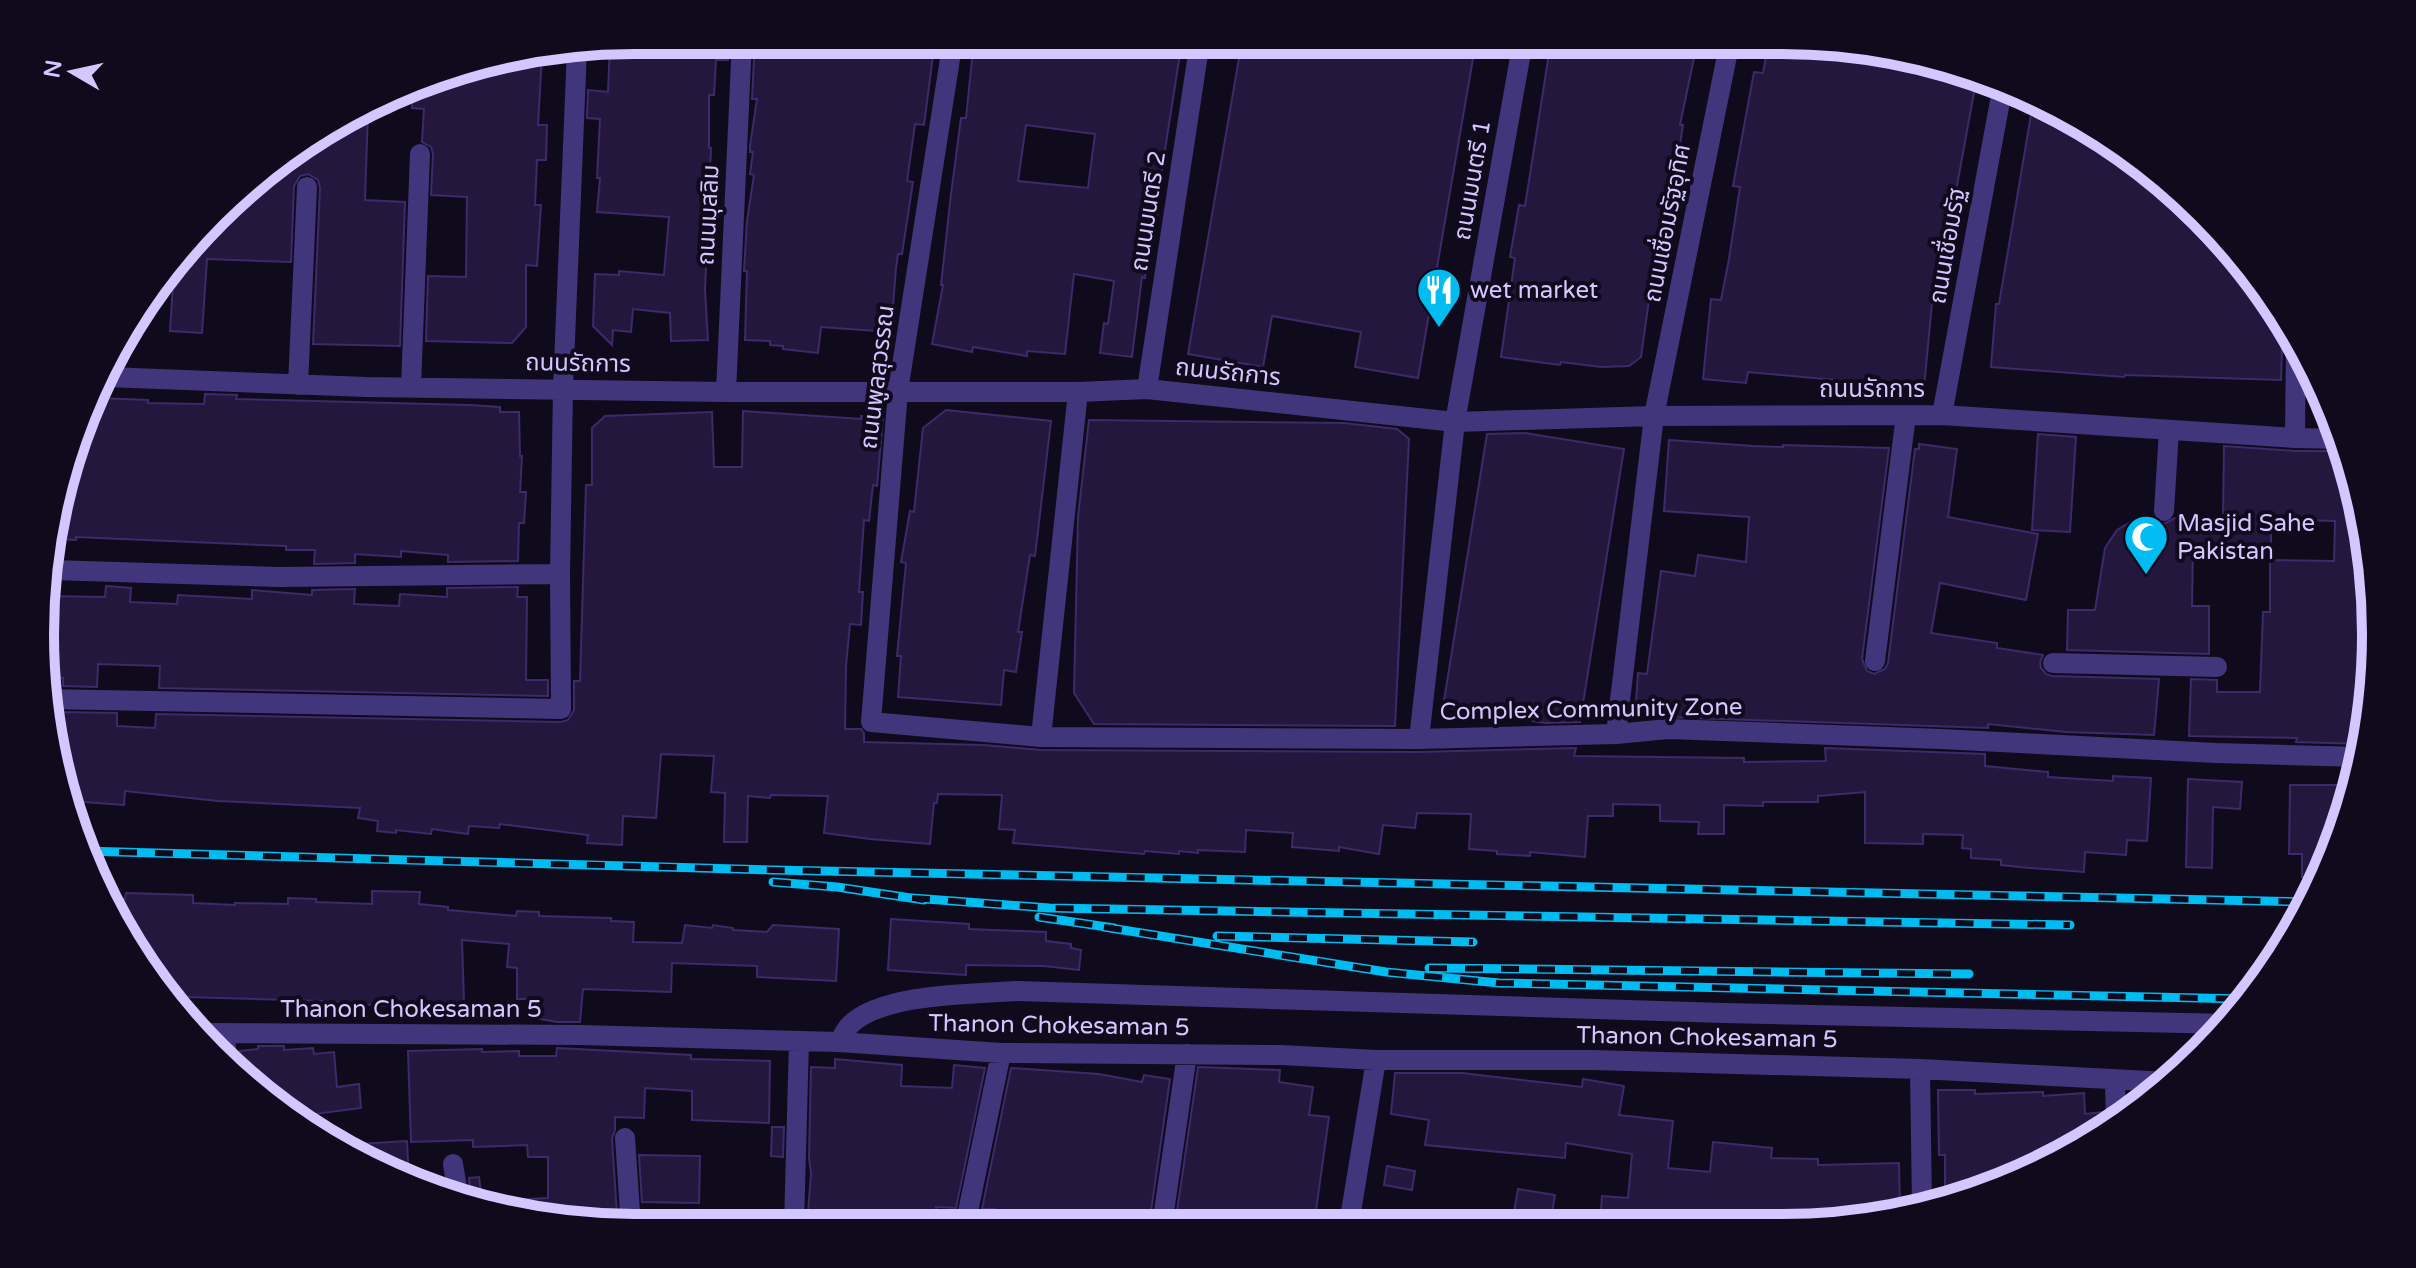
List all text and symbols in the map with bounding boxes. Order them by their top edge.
north arrow [32,32,112,112]
text: N [39,58,67,80]
street label: ถนนมนตรี 1 [1448,118,1497,242]
street label: ถนนเชื่อมรัฐอุทิศ [1635,141,1697,305]
street label: ถนนมนตรี 2 [1125,149,1172,273]
street label: ถนนมุสลิม [691,164,726,266]
street label: ถนนเชื่อมรัฐ [1920,185,1972,306]
restaurant icon: wet market [1415,266,1463,329]
place label: wet market [1470,276,1598,305]
street label: ถนนพูลสุวรรณ [854,303,901,451]
street label: ถนนรัถการ [525,348,631,379]
street label: ถนนรัถการ [1174,353,1282,392]
street label: ถนนรัถการ [1819,375,1925,404]
place label: Masjid Sahe Pakistan [2177,509,2315,566]
mosque icon: Masjid Sahe Pakistan [2122,513,2170,576]
street label: Complex Community Zone [1439,692,1743,727]
street label: Thanon Chokesaman 5 [280,995,542,1024]
street label: Thanon Chokesaman 5 [928,1009,1190,1042]
street label: Thanon Chokesaman 5 [1576,1021,1838,1054]

